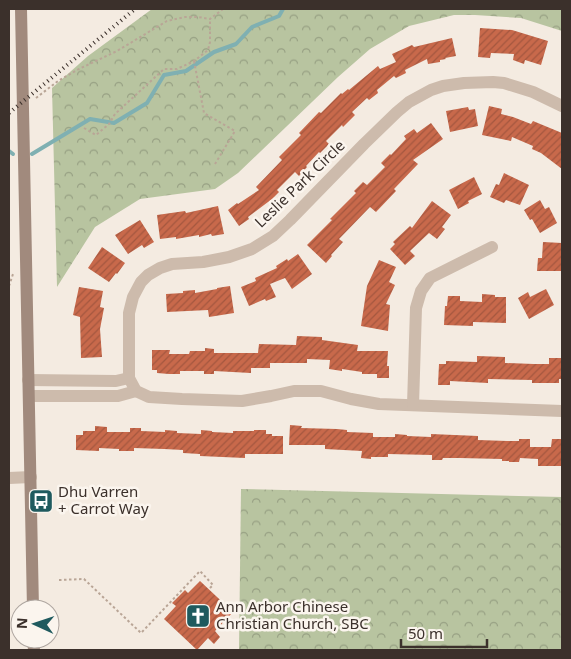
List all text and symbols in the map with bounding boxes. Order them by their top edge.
street label: Leslie Park Circle [250,135,349,231]
place label: Dhu Varren + Carrot Way [58,481,149,518]
bus stop icon: Dhu Varren + Carrot Way [28,488,54,514]
place label: Ann Arbor Chinese Christian Church, SBC [216,596,369,633]
north arrow [10,599,60,649]
church icon: Ann Arbor Chinese Christian Church, SBC [185,603,211,629]
scale bar [401,616,487,648]
text: N [12,617,31,629]
text: 50 m [408,623,443,643]

